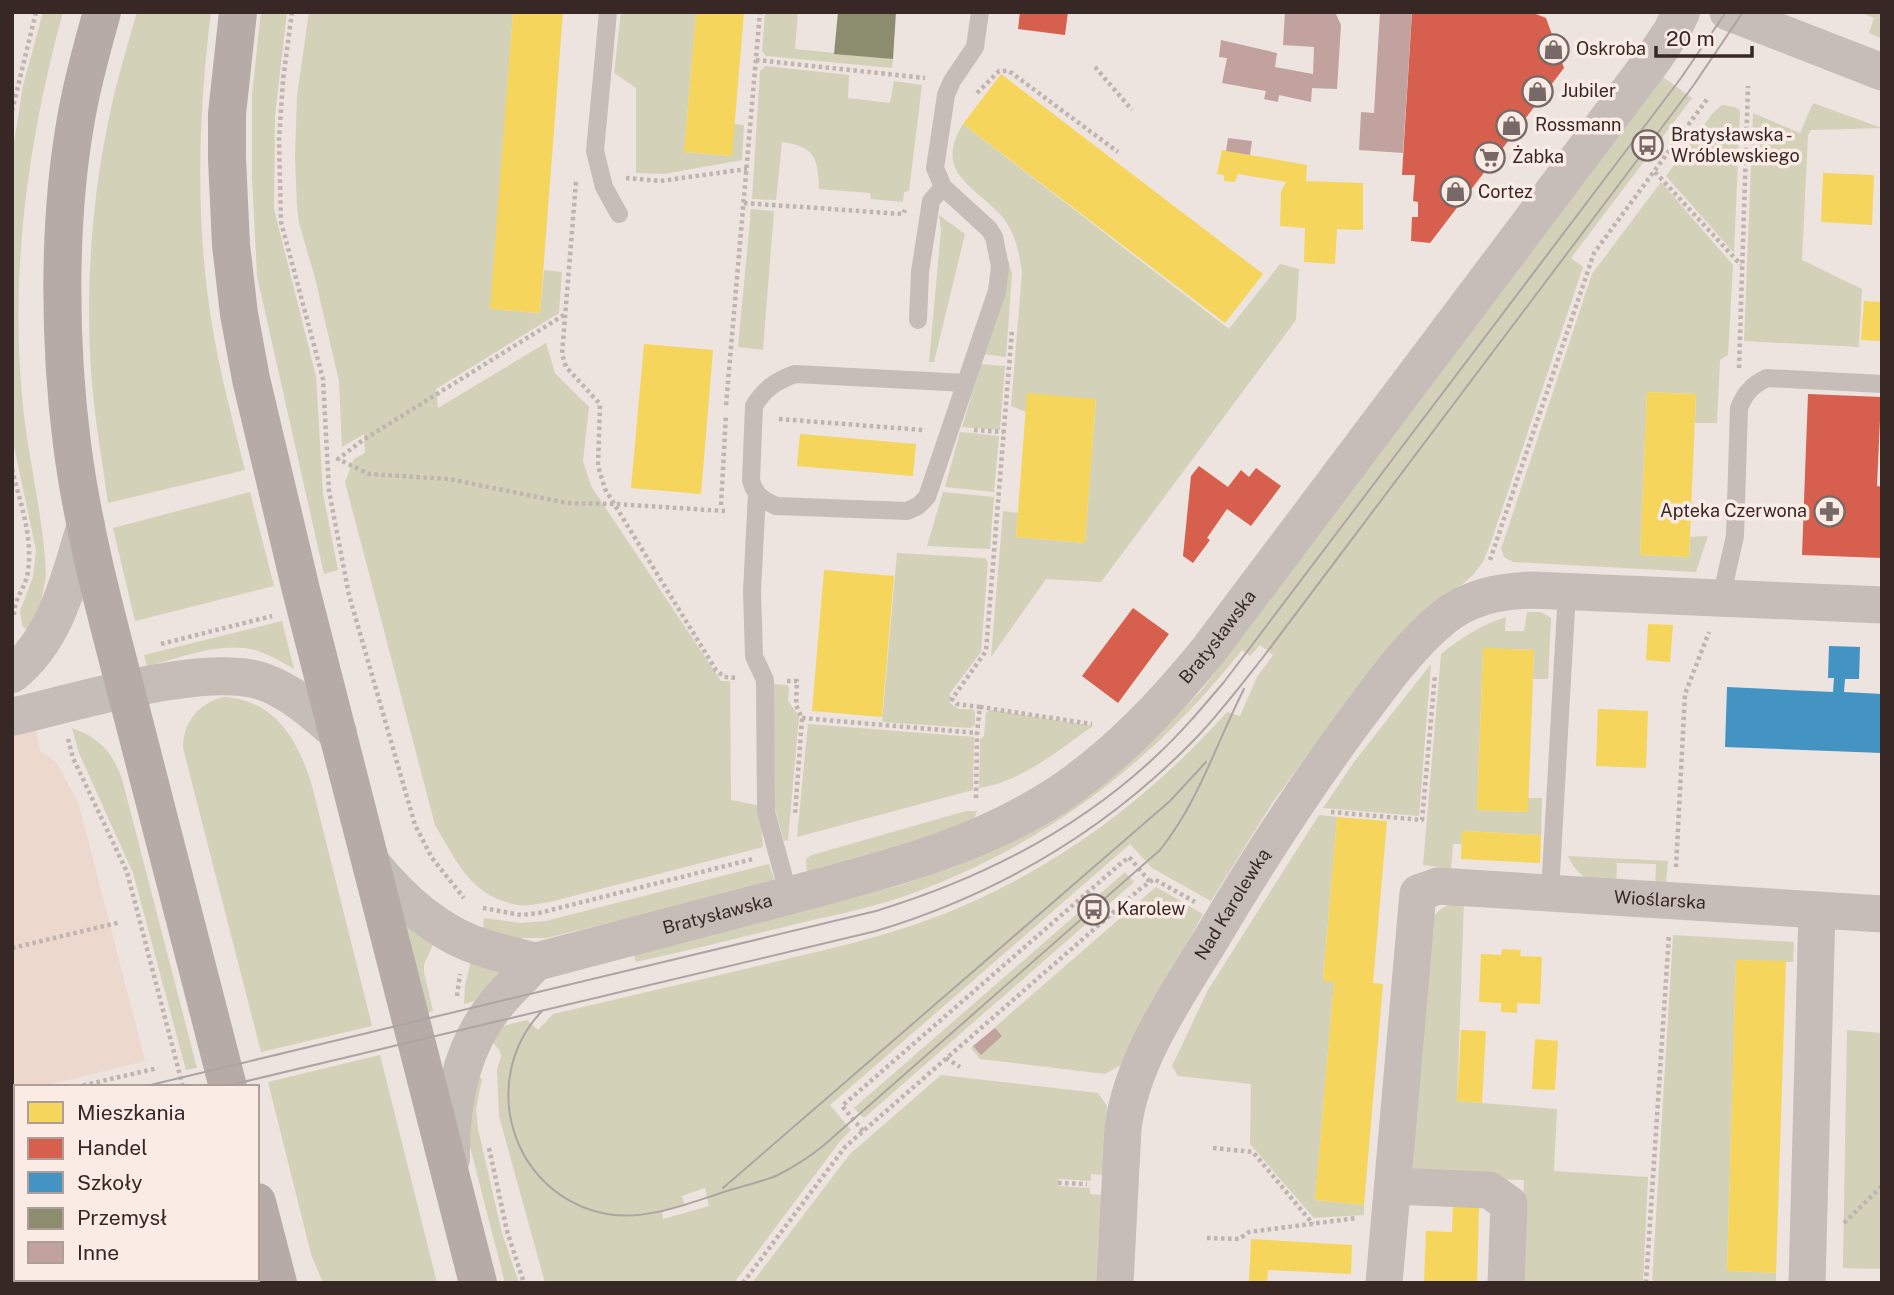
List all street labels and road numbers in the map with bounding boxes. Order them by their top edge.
street label: Bratysławska [1174,586,1260,688]
street label: Nad Karolewką [1190,845,1274,964]
street label: Wioślarska [1613,886,1707,913]
street label: Bratysławska [660,889,774,938]

